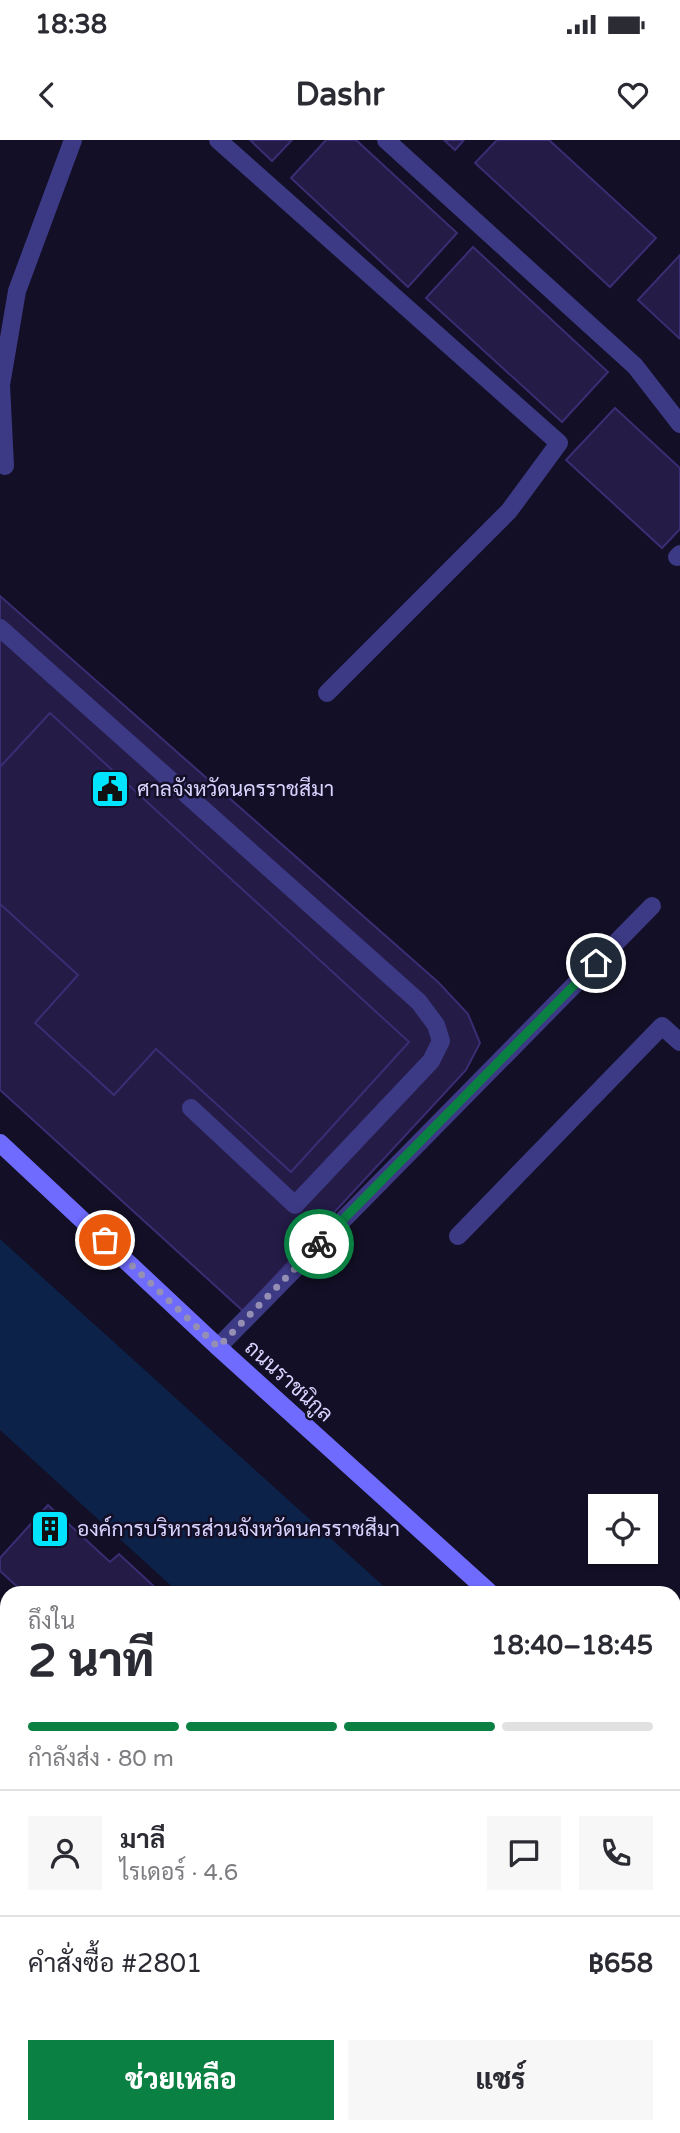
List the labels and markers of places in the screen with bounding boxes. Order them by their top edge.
public building icon: ศาลจังหวัดนครราชสีมา [89,768,131,810]
place label: ศาลจังหวัดนครราชสีมา [137,776,334,802]
pin [566,933,626,993]
pin [75,1210,135,1270]
building icon: องค์การบริหารส่วนจังหวัดนครราชสีมา [29,1508,71,1550]
place label: องค์การบริหารส่วนจังหวัดนครราชสีมา [77,1515,400,1542]

